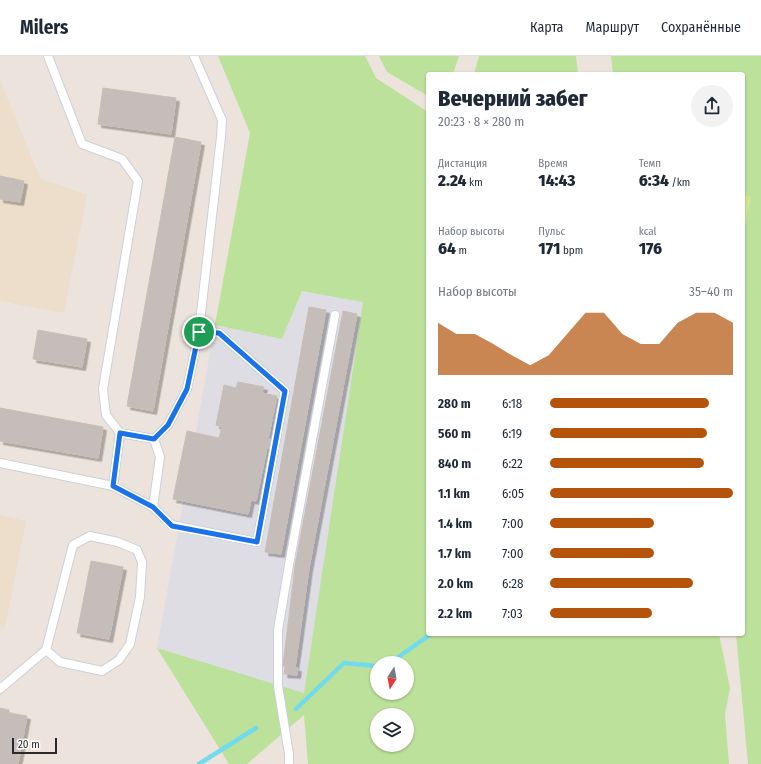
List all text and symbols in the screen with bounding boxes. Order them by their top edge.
text: Milers [20,16,68,39]
text: Карта [530,19,563,36]
text: Маршрут [585,19,639,36]
text: Сохранённые [661,19,741,36]
text: Вечерний забег [438,85,588,112]
button: share [691,85,733,127]
text: 20:23 · 8 × 280 m [438,114,524,129]
text: Дистанция [438,157,487,170]
text: Время [538,157,568,170]
text: Темп [639,157,661,170]
text: 2.24 [438,170,467,191]
text: 14:43 [538,170,575,191]
text: 6:34 [639,170,669,191]
text: km [467,176,483,189]
text: /km [669,176,690,189]
text: Набор высоты [438,225,505,238]
text: Пульс [538,225,565,238]
text: kcal [639,225,656,238]
text: 64 [438,238,456,259]
text: 171 [538,238,560,259]
text: 176 [639,238,662,259]
text: m [456,244,467,257]
text: bpm [560,244,583,257]
text: Набор высоты [438,284,517,299]
text: 35–40 m [689,284,733,299]
pin [182,315,216,349]
icon: arrive [188,321,210,343]
text: 280 m [438,396,471,411]
text: 6:18 [502,396,522,411]
text: 560 m [438,426,471,441]
text: 6:19 [502,426,522,441]
text: 840 m [438,456,471,471]
text: 6:22 [502,456,523,471]
text: 1.1 km [438,486,470,501]
text: 6:05 [502,486,524,501]
text: 1.4 km [438,516,472,531]
text: 7:00 [502,516,524,531]
text: 1.7 km [438,546,471,561]
text: 7:00 [502,546,524,561]
text: 2.0 km [438,576,473,591]
text: 6:28 [502,576,523,591]
text: 2.2 km [438,606,472,621]
text: 7:03 [502,606,523,621]
north arrow [370,656,414,700]
map controls [370,656,414,752]
button: layers [370,708,414,752]
scale bar [12,736,57,755]
text: 20 m [18,738,40,751]

